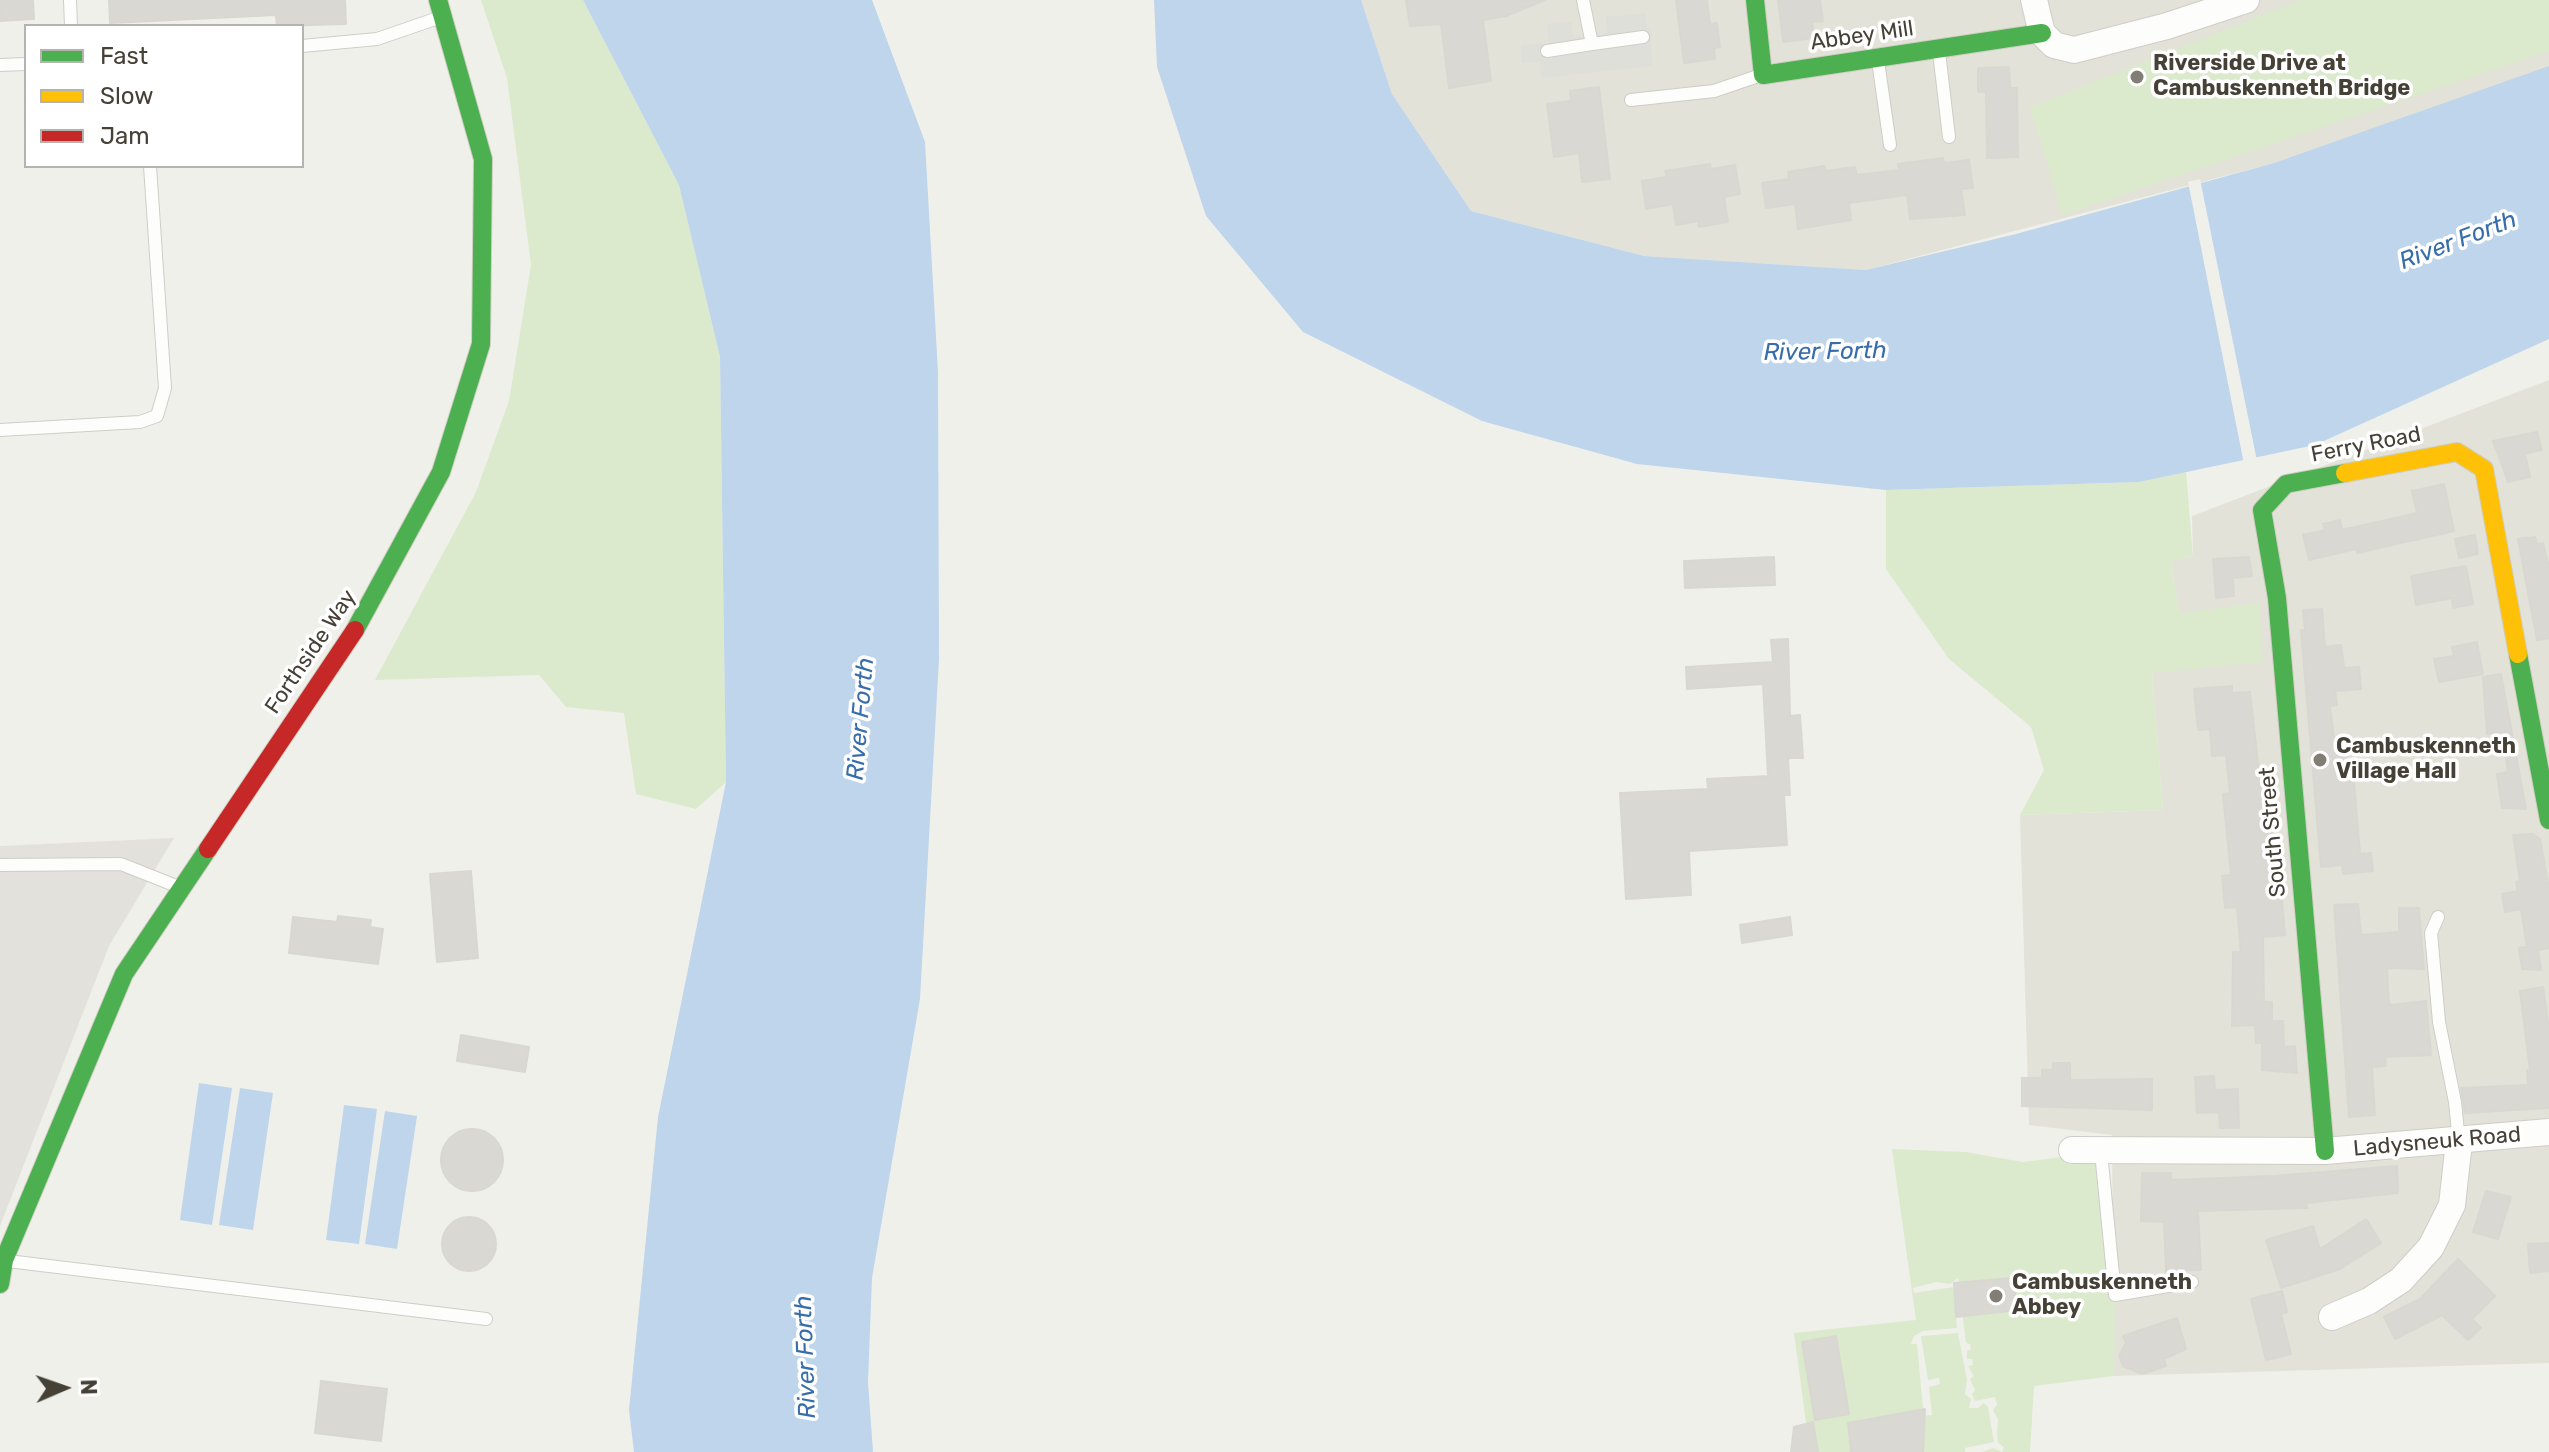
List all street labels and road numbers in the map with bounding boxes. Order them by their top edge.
street label: Abbey Mill [1809,16,1915,56]
street label: Ferry Road [2309,421,2423,469]
street label: Forthside Way [260,585,362,719]
street label: South Street [2254,766,2292,898]
street label: Ladysneuk Road [2352,1122,2522,1162]

